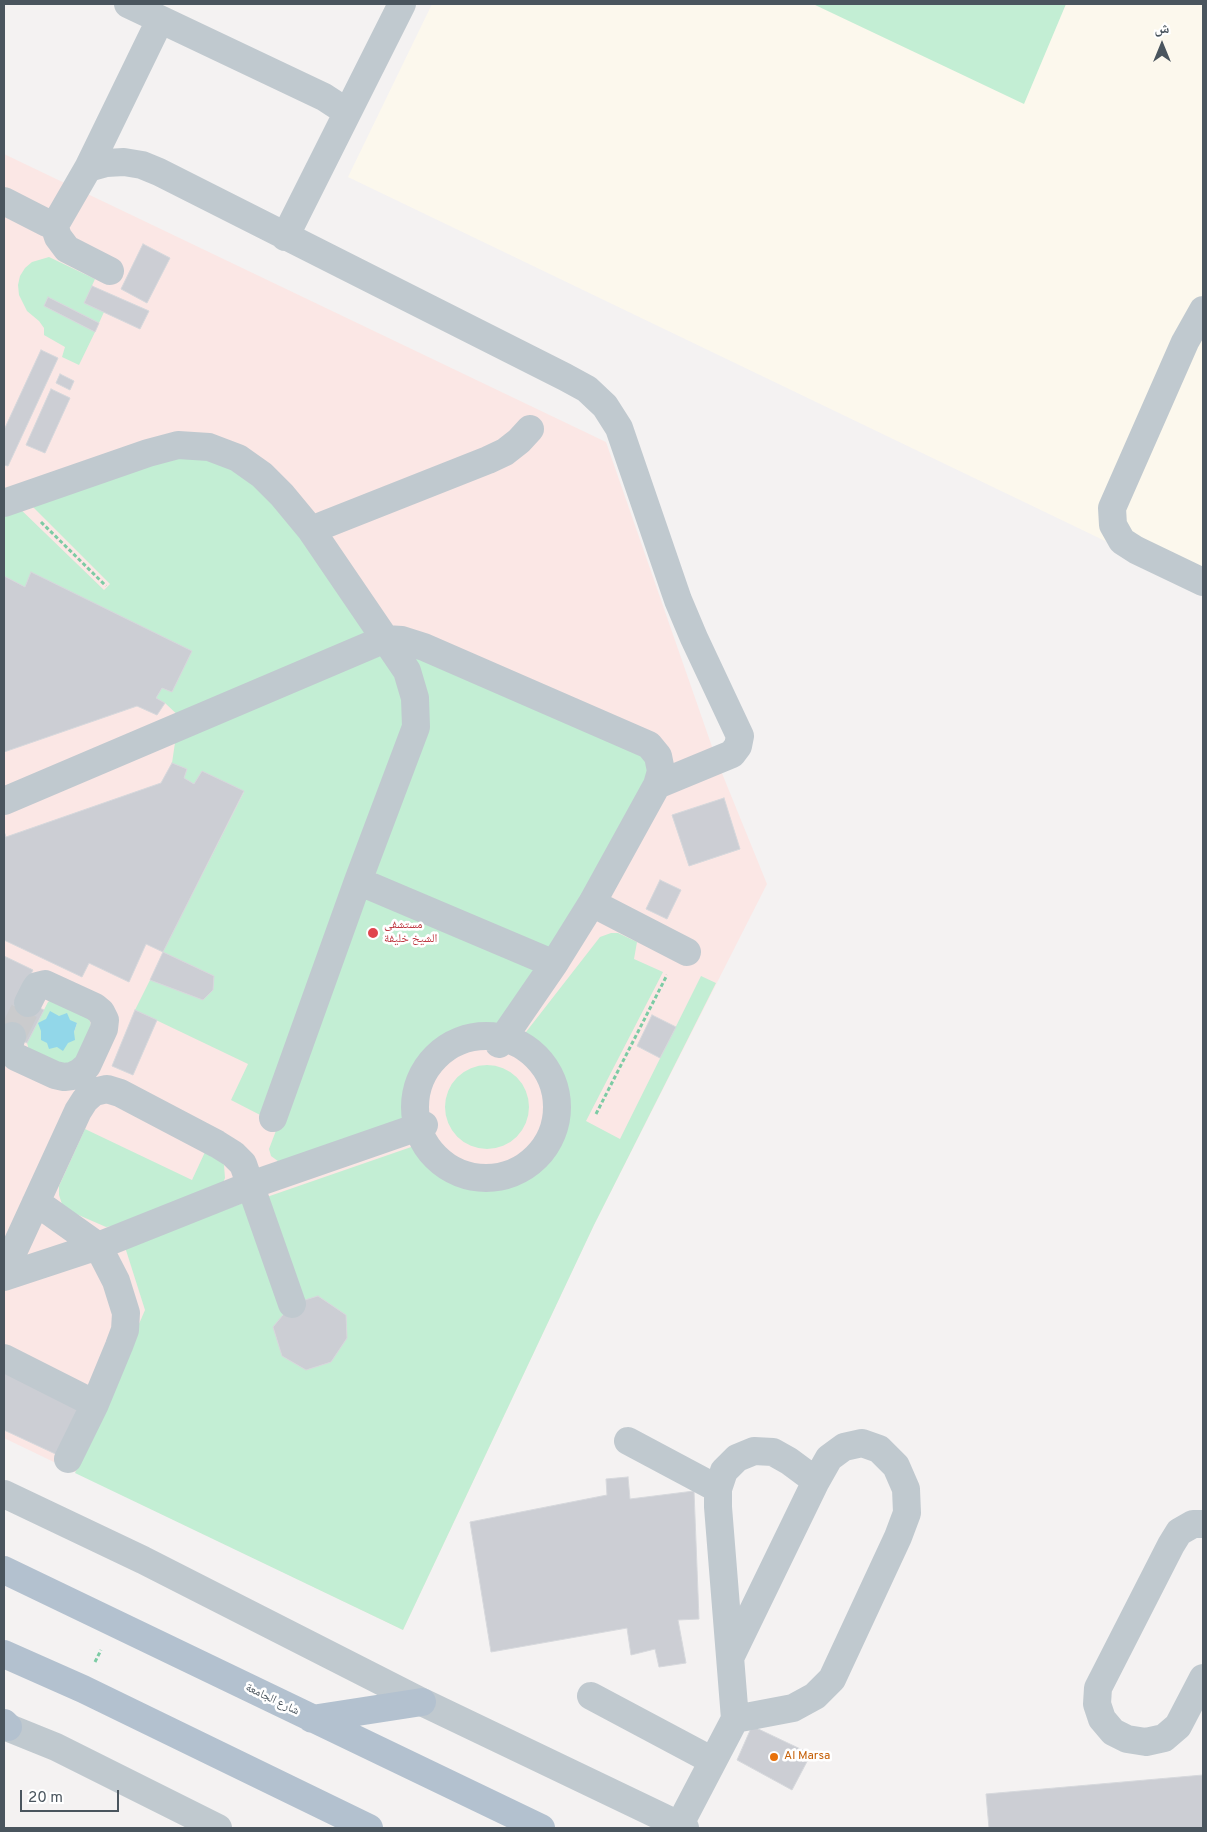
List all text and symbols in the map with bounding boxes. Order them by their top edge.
north arrow [1137,20,1187,70]
text: ش [1155,21,1169,38]
place label: مستشفى الشيخ خليفة [384,919,437,947]
marker: مستشفى الشيخ خليفة [366,926,380,940]
street label: شارع الجامعة [243,1681,301,1719]
place label: Al Marsa [784,1750,830,1764]
marker: Al Marsa [768,1751,780,1763]
scale bar [22,1780,121,1812]
text: 20 m [28,1789,63,1808]

